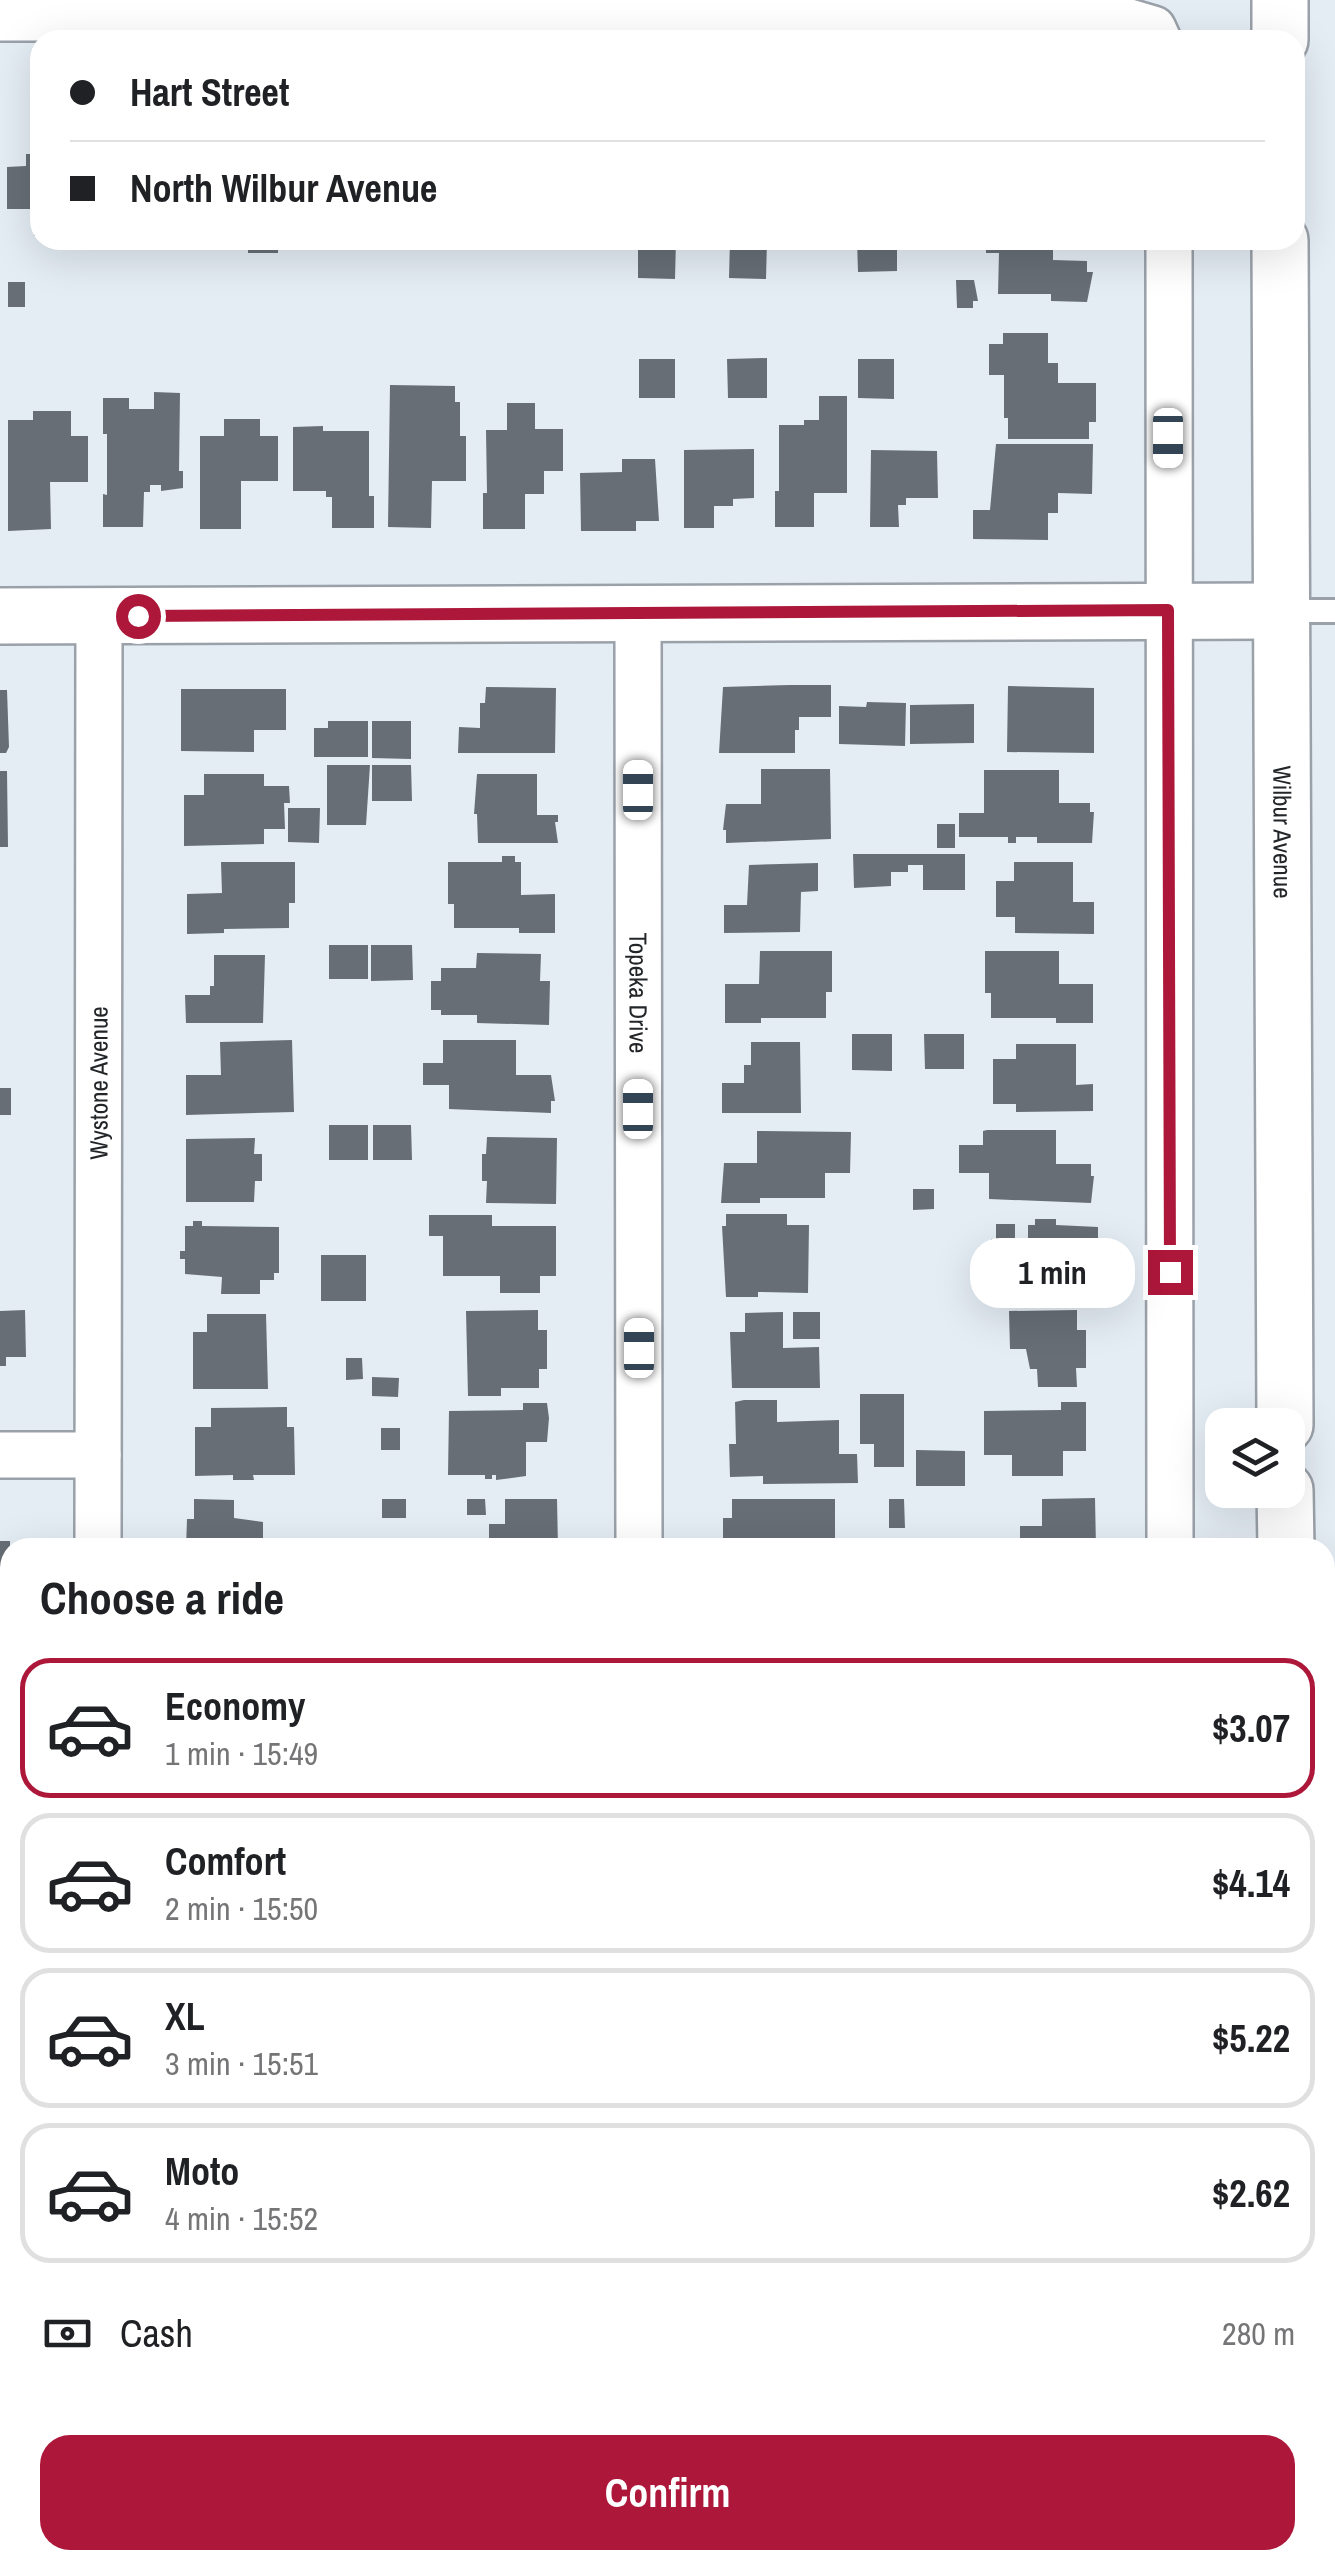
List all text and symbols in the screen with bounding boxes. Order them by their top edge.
text: Hart Street [130,67,289,118]
text: North Wilbur Avenue [130,163,437,214]
car [1153,408,1183,468]
route start [116,594,161,639]
car [623,760,653,820]
street label: Wilbur Avenue [1265,765,1300,899]
street label: Topeka Drive [621,933,655,1053]
street label: Wystone Avenue [81,1006,116,1160]
car [623,1079,653,1139]
callout: 1 min [970,1237,1135,1307]
route end [1148,1250,1193,1295]
text: 1 min [1018,1251,1087,1294]
car [624,1318,654,1378]
map controls [1205,1408,1305,1508]
button: layers [1205,1408,1305,1508]
text: Choose a ride [40,1567,284,1628]
text: Economy [165,1681,305,1732]
icon: car [45,1683,135,1773]
text: $3.07 [1212,1703,1290,1754]
text: 1 min · 15:49 [165,1732,318,1775]
text: Comfort [165,1836,286,1887]
icon: car [45,1838,135,1928]
text: $4.14 [1212,1858,1290,1909]
text: 2 min · 15:50 [165,1887,318,1930]
text: XL [165,1991,205,2042]
icon: car [45,1993,135,2083]
text: $5.22 [1212,2013,1290,2064]
text: 3 min · 15:51 [165,2042,318,2085]
text: Moto [165,2146,239,2197]
icon: car [45,2148,135,2238]
text: $2.62 [1212,2168,1290,2219]
text: 4 min · 15:52 [165,2197,318,2240]
icon: cash [40,2306,95,2361]
text: Cash [120,2308,193,2359]
text: 280 m [1222,2312,1295,2355]
button: Confirm [40,2435,1295,2550]

